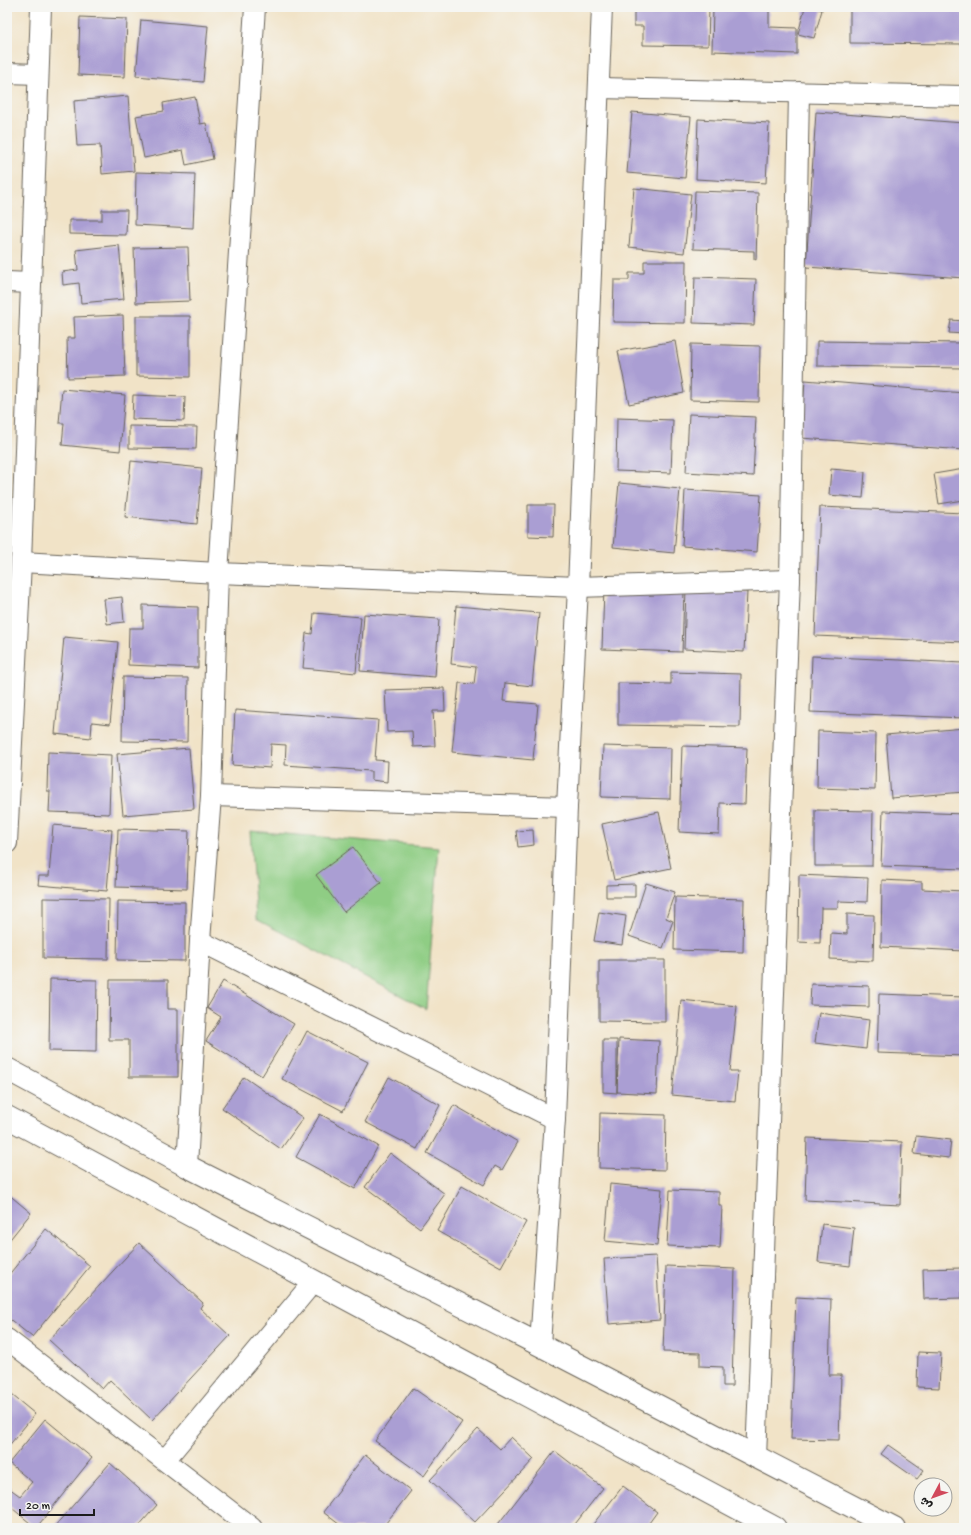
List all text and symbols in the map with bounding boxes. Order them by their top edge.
north arrow [913,1477,953,1517]
scale bar [20,1491,94,1517]
text: ش [918,1494,935,1511]
text: 20 m [26,1500,51,1514]

